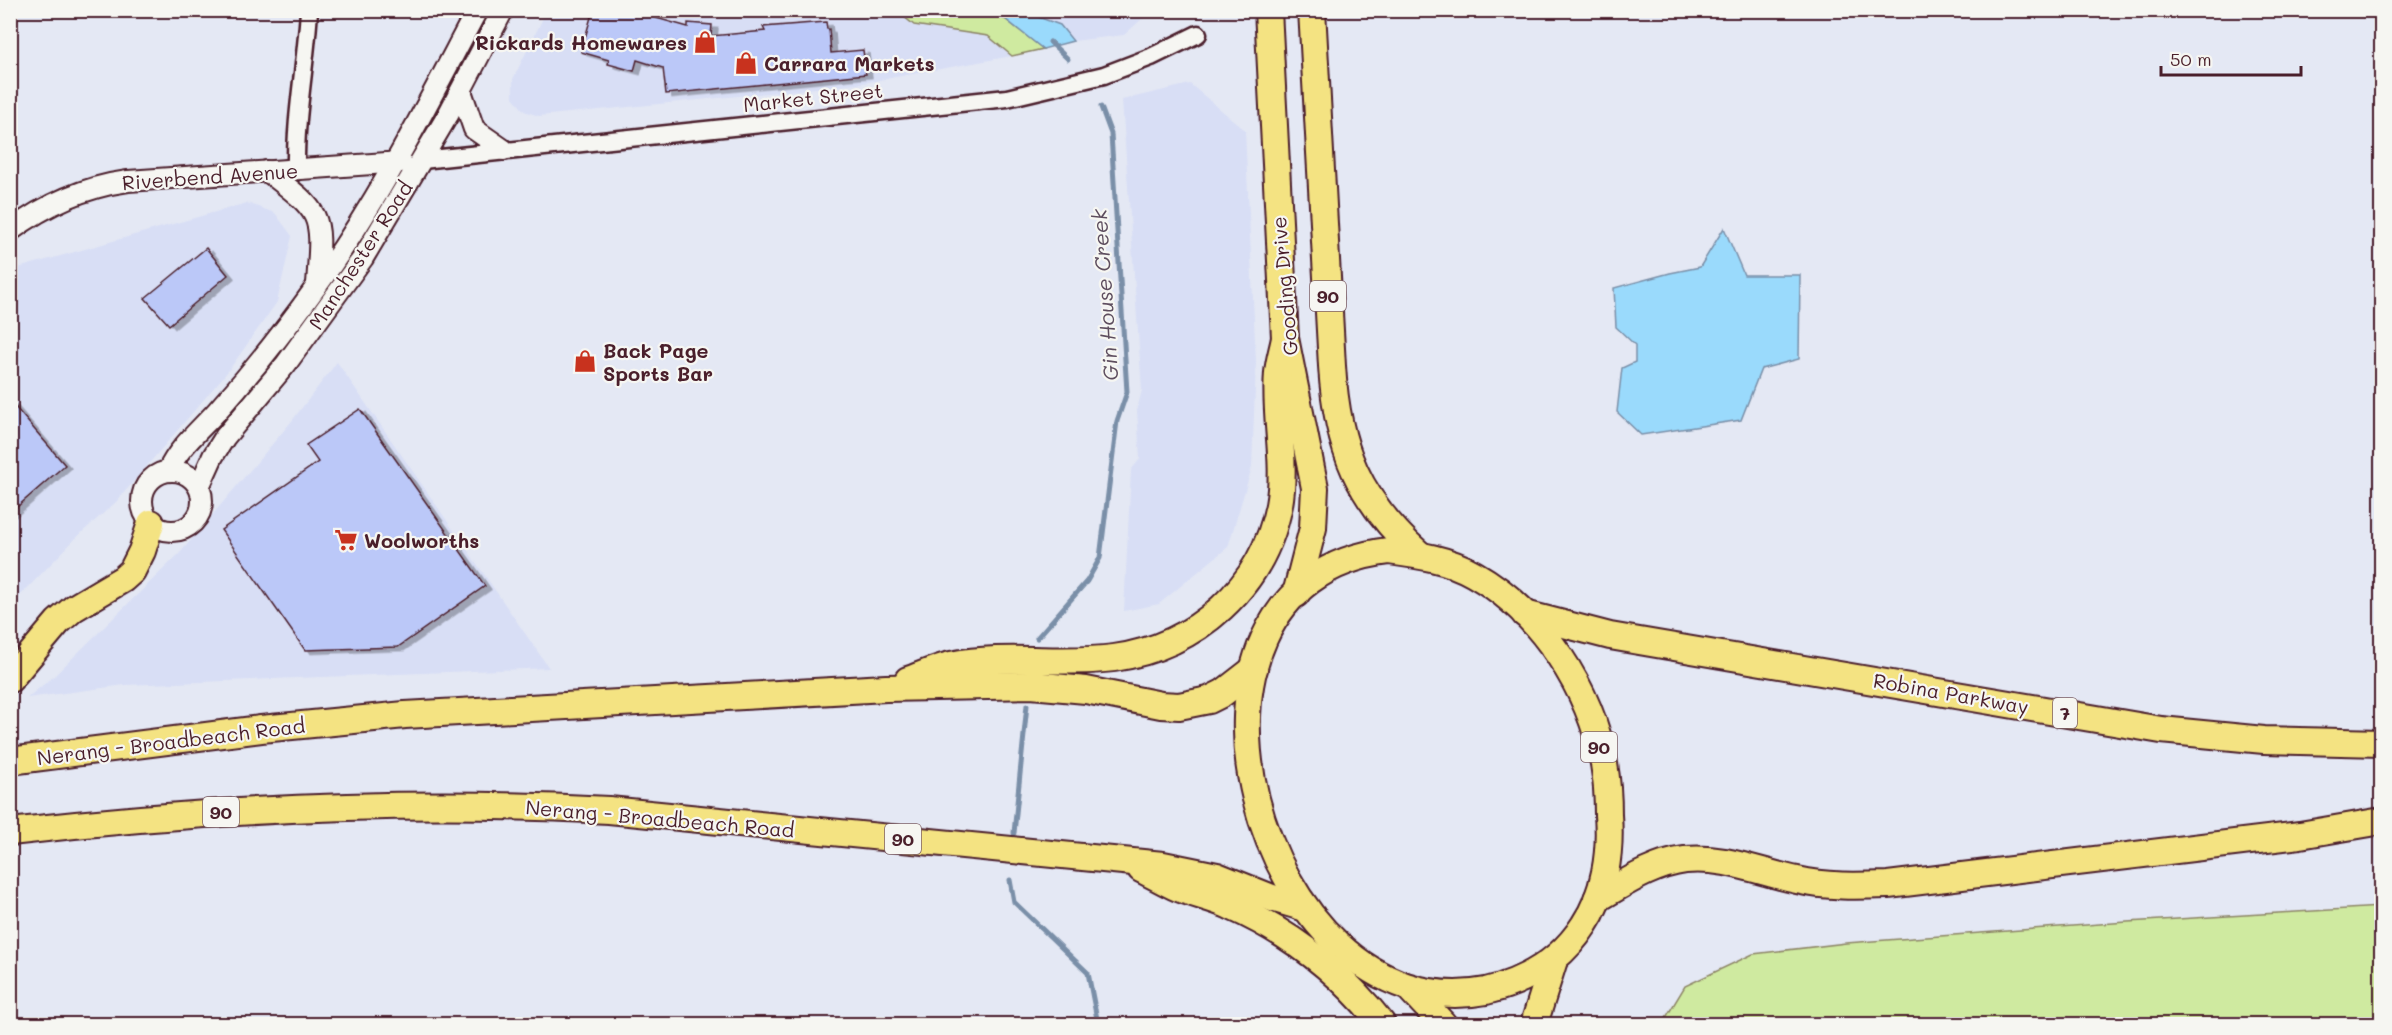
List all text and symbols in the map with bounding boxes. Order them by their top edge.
place label: Rickards Homewares [475,29,687,55]
shop icon: Rickards Homewares [692,29,718,55]
scale bar [2161,39,2300,77]
text: 50 m [2170,47,2212,71]
shop icon: Carrara Markets [733,50,759,76]
place label: Carrara Markets [764,50,935,76]
street label: Market Street [742,77,884,117]
street label: Riverbend Avenue [121,157,299,195]
street label: Manchester Road [302,176,418,334]
water label: Gin House Creek [1084,207,1123,382]
street label: Gooding Drive [1265,215,1303,357]
road number: 90 [1310,281,1346,311]
place label: Back Page Sports Bar [603,337,713,386]
shop icon: Back Page Sports Bar [572,348,598,374]
supermarket icon: Woolworths [333,527,359,553]
place label: Woolworths [364,527,479,553]
street label: Robina Parkway [1871,667,2031,719]
road number: 7 [2053,698,2077,728]
street label: Nerang - Broadbeach Road [35,712,307,770]
road number: 90 [1581,732,1617,762]
street label: Nerang - Broadbeach Road [524,793,796,843]
road number: 90 [203,797,239,827]
road number: 90 [885,824,921,854]

